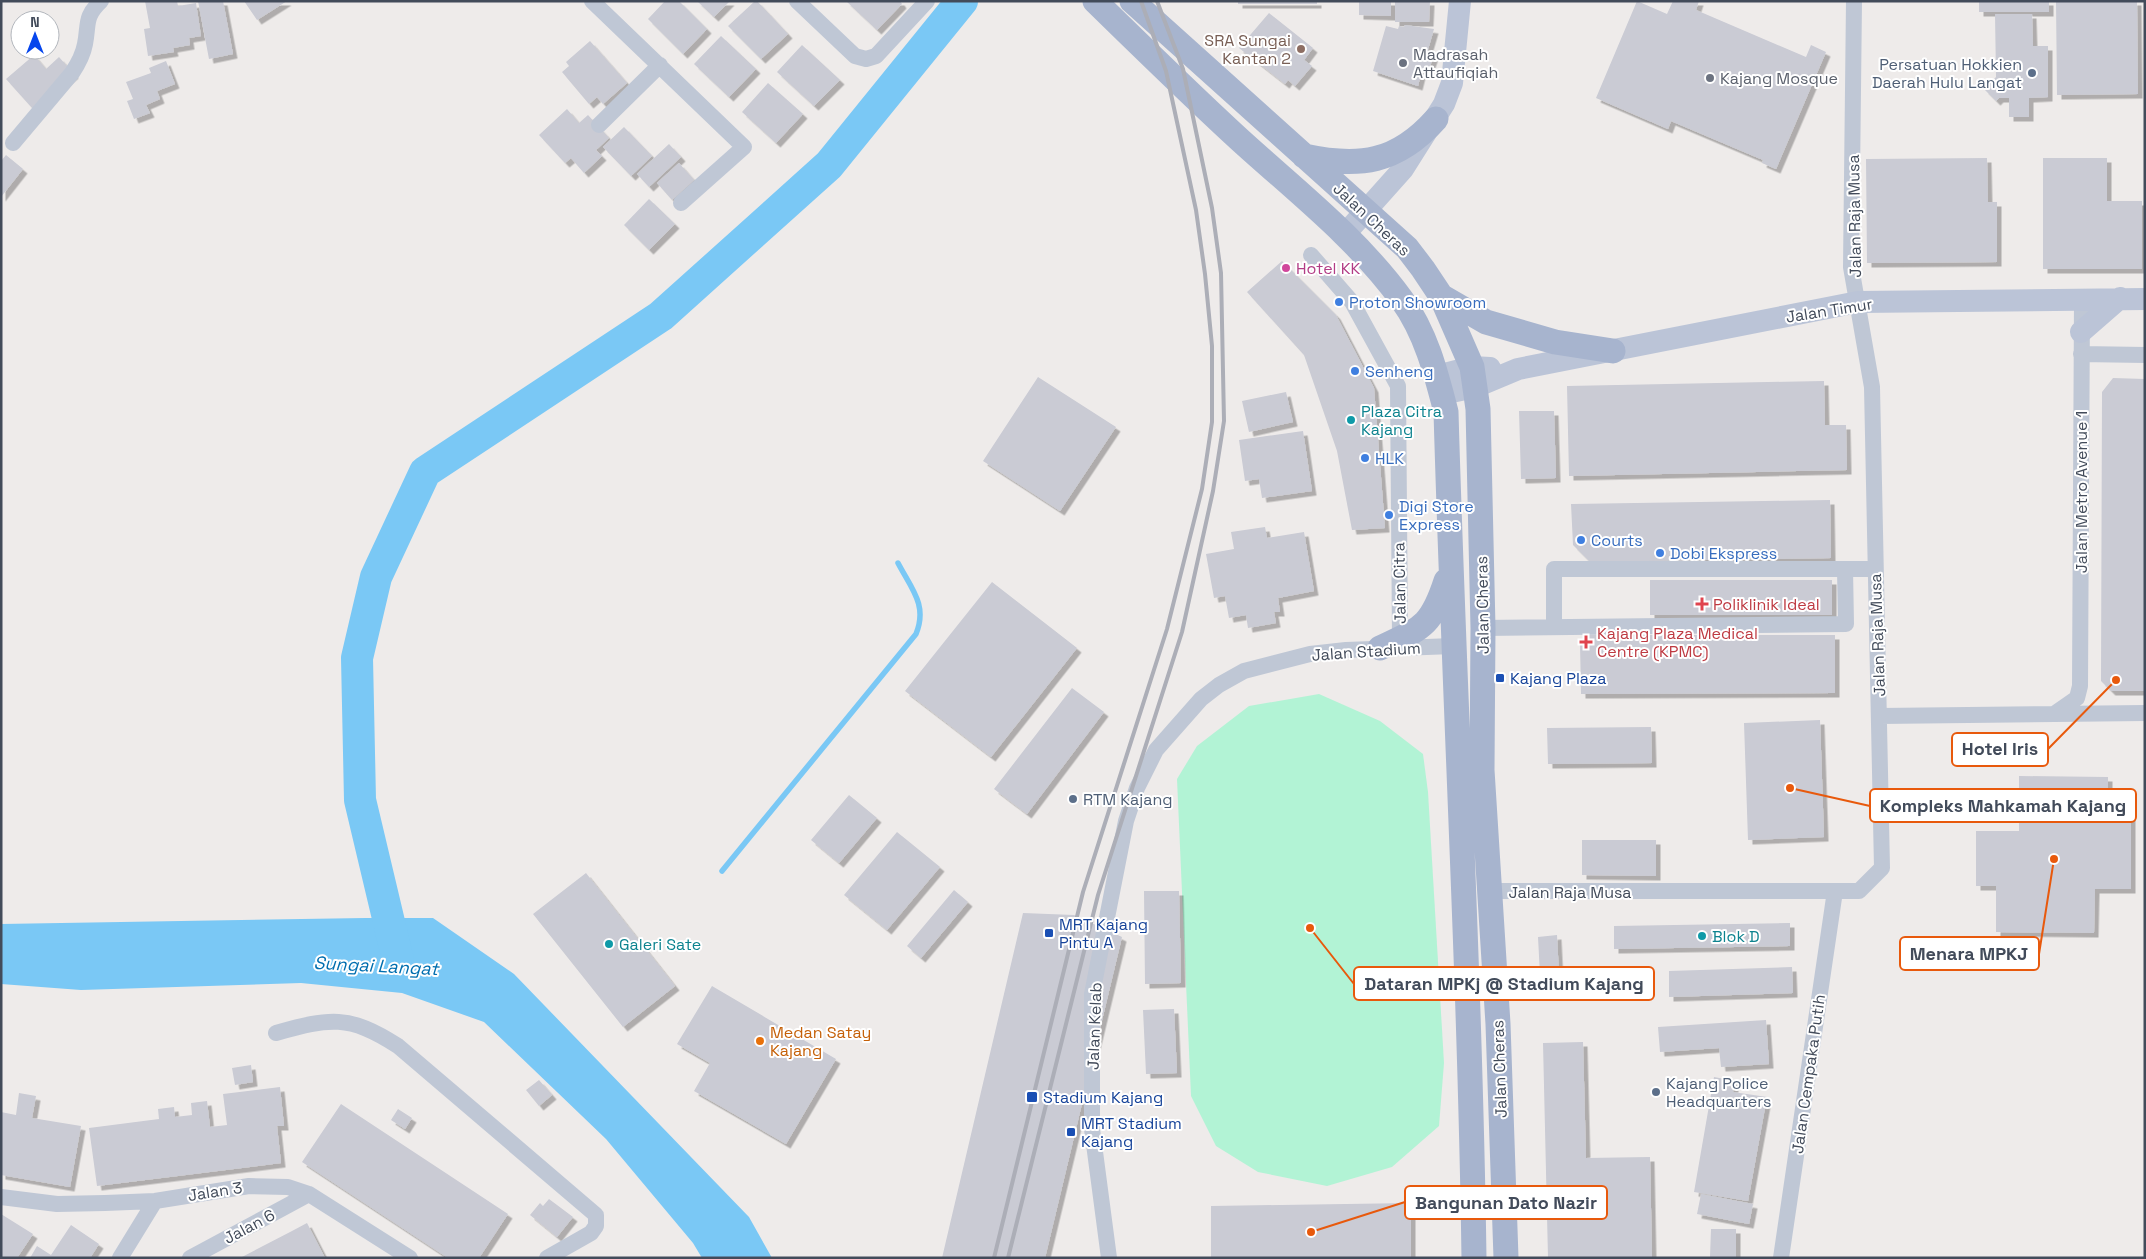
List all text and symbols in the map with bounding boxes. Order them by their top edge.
north arrow [10,10,60,60]
text: N [30,13,40,31]
place label: SRA Sungai Kantan 2 [1204,30,1291,69]
marker: SRA Sungai Kantan 2 [1295,43,1307,55]
place label: Madrasah Attaufiqiah [1413,44,1498,83]
place label: Persatuan Hokkien Daerah Hulu Langat [1872,54,2022,93]
marker: Madrasah Attaufiqiah [1397,57,1409,69]
marker: Persatuan Hokkien Daerah Hulu Langat [2026,67,2038,79]
place label: Kajang Mosque [1720,68,1838,89]
marker: Kajang Mosque [1704,72,1716,84]
street label: Jalan Raja Musa [1843,154,1866,278]
street label: Jalan Cheras [1329,178,1415,261]
place label: Hotel KK [1296,258,1360,279]
marker: Hotel KK [1280,262,1292,274]
place label: Proton Showroom [1349,292,1486,313]
street label: Jalan Timur [1784,293,1874,328]
marker: Proton Showroom [1333,296,1345,308]
place label: Senheng [1365,361,1433,382]
marker: Senheng [1349,365,1361,377]
place label: Plaza Citra Kajang [1361,401,1442,440]
street label: Jalan Metro Avenue 1 [2071,411,2092,573]
marker: Plaza Citra Kajang [1345,414,1357,426]
place label: HLK [1375,448,1404,469]
marker: HLK [1359,452,1371,464]
place label: Digi Store Express [1399,496,1474,535]
marker: Digi Store Express [1383,509,1395,521]
place label: Courts [1591,530,1643,551]
marker: Courts [1575,534,1587,546]
street label: Jalan Citra [1388,542,1411,624]
place label: Dobi Ekspress [1670,543,1777,564]
marker: Dobi Ekspress [1654,547,1666,559]
street label: Jalan Cheras [1471,556,1494,654]
street label: Jalan Raja Musa [1865,573,1890,697]
place label: Poliklinik Ideal [1713,594,1820,615]
marker: Poliklinik Ideal [1695,597,1709,611]
place label: Kajang Plaza Medical Centre (KPMC) [1597,623,1758,662]
marker: Kajang Plaza Medical Centre (KPMC) [1579,635,1593,649]
street label: Jalan Stadium [1311,637,1421,666]
place label: Kajang Plaza [1510,668,1607,689]
marker: Kajang Plaza [1494,672,1506,684]
callout: Hotel Iris [1952,733,2048,766]
text: Hotel Iris [1962,737,2038,760]
place label: RTM Kajang [1083,789,1172,810]
callout: Kompleks Mahkamah Kajang [1870,789,2136,822]
marker: RTM Kajang [1067,793,1079,805]
text: Kompleks Mahkamah Kajang [1880,794,2126,817]
street label: Jalan Raja Musa [1508,882,1632,903]
place label: MRT Kajang Pintu A [1059,914,1148,953]
place label: Blok D [1712,926,1760,947]
marker: MRT Kajang Pintu A [1043,927,1055,939]
marker: Blok D [1696,930,1708,942]
place label: Galeri Sate [619,934,701,955]
callout: Menara MPKJ [1900,937,2039,970]
marker: Galeri Sate [603,938,615,950]
text: Menara MPKJ [1910,942,2028,965]
water label: Sungai Langat [313,951,441,980]
callout: Dataran MPKj @ Stadium Kajang [1354,967,1654,1000]
text: Dataran MPKj @ Stadium Kajang [1364,972,1644,995]
street label: Jalan Kelab [1082,982,1107,1070]
street label: Jalan Cempaka Putih [1787,993,1830,1155]
street label: Jalan Cheras [1487,1020,1512,1118]
place label: Medan Satay Kajang [770,1022,871,1061]
marker: Medan Satay Kajang [754,1035,766,1047]
place label: Kajang Police Headquarters [1666,1073,1771,1112]
marker: Kajang Police Headquarters [1650,1086,1662,1098]
place label: Stadium Kajang [1043,1087,1163,1108]
marker: Stadium Kajang [1025,1090,1039,1104]
place label: MRT Stadium Kajang [1081,1113,1182,1152]
marker: MRT Stadium Kajang [1065,1126,1077,1138]
street label: Jalan 3 [186,1177,244,1206]
callout: Bangunan Dato Nazir [1405,1186,1607,1219]
text: Bangunan Dato Nazir [1415,1191,1597,1214]
street label: Jalan 6 [220,1204,279,1249]

